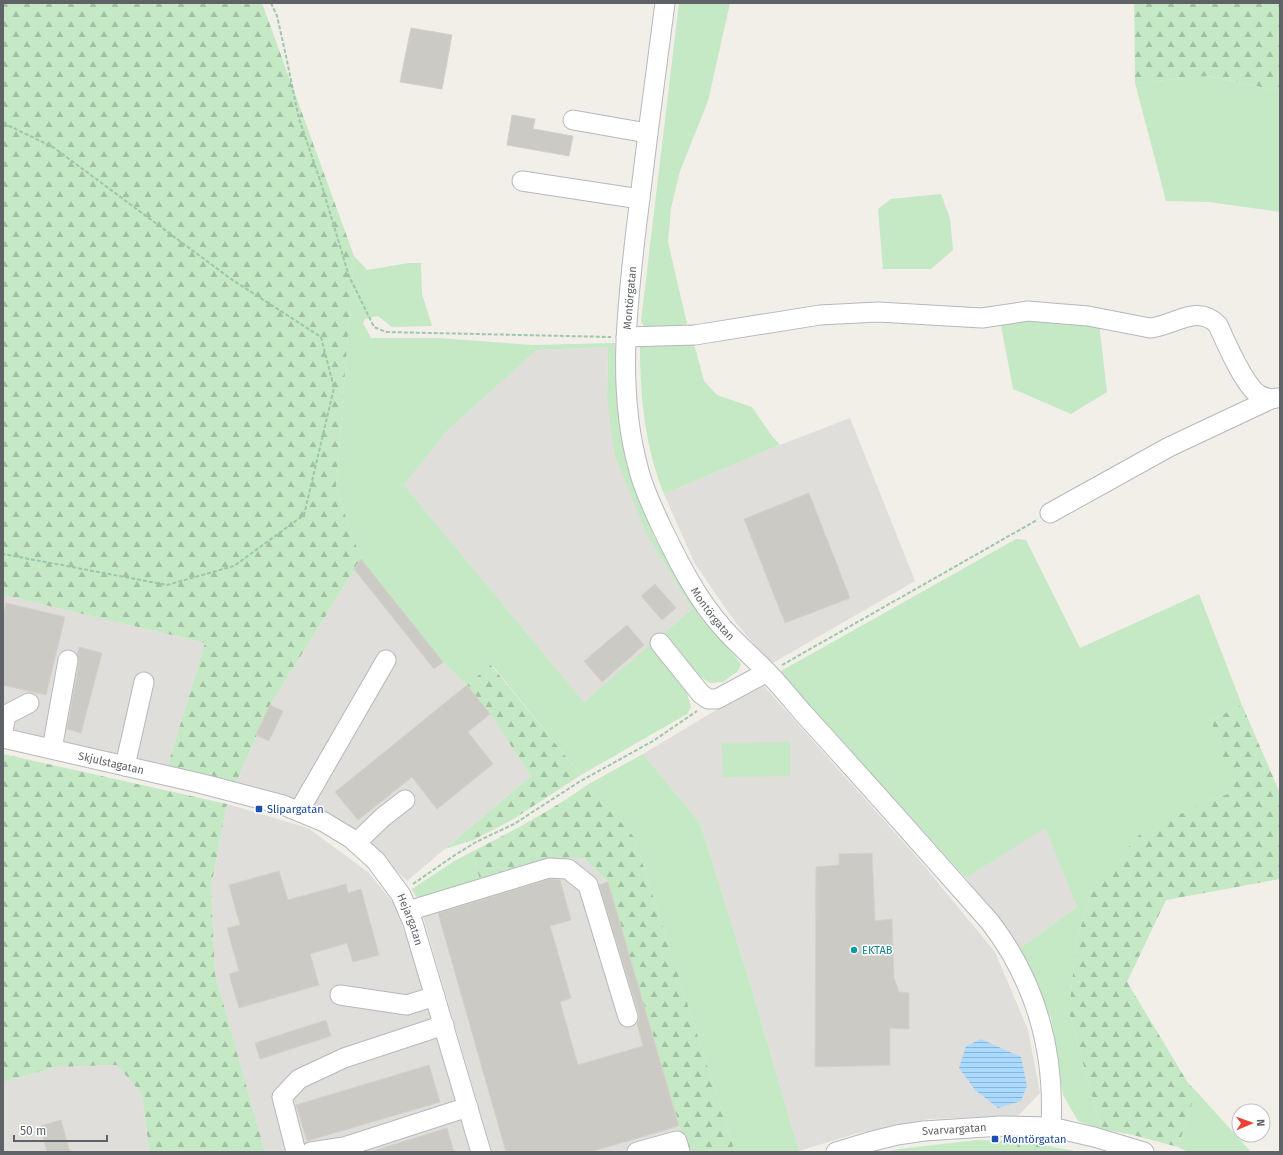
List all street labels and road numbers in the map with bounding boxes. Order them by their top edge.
street label: Montörgatan [621,266,639,330]
street label: Montörgatan [688,585,737,643]
street label: Skjulstagatan [77,749,145,777]
street label: Hejargatan [395,891,426,947]
street label: Svarvargatan [922,1120,987,1138]

